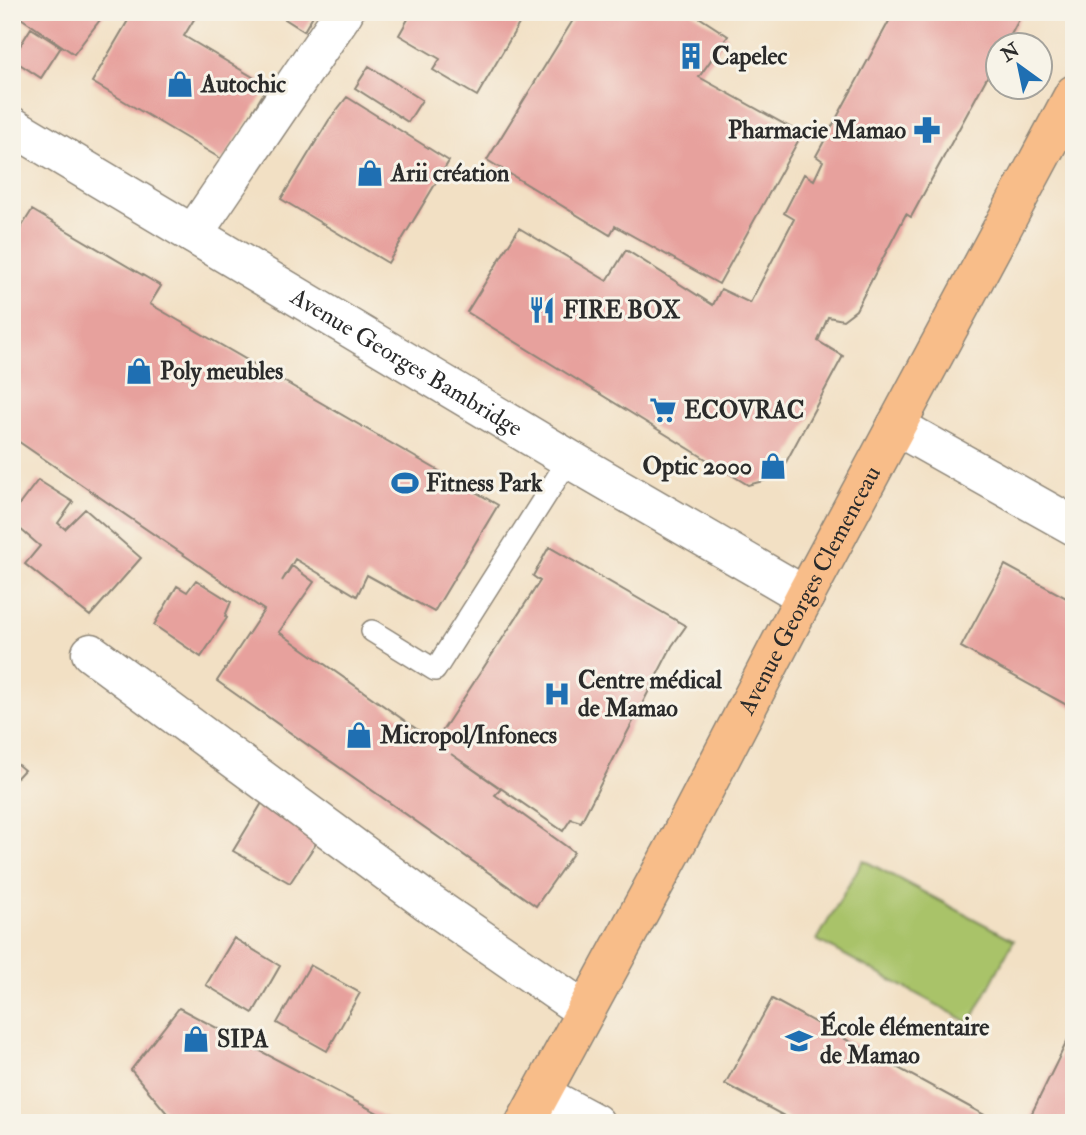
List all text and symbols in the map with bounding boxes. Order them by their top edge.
north arrow [984,32,1054,102]
text: N [996,37,1025,68]
building icon: Capelec [676,41,706,71]
place label: Capelec [712,41,788,72]
shop icon: Autochic [165,69,195,99]
place label: Autochic [200,69,286,100]
place label: Pharmacie Mamao [728,115,906,146]
pharmacy icon: Pharmacie Mamao [912,115,942,145]
shop icon: Arii création [355,158,385,188]
place label: Arii création [390,158,510,189]
street label: Avenue Georges Bambridge [284,280,529,443]
restaurant icon: FIRE BOX [527,295,557,325]
place label: FIRE BOX [563,295,681,326]
shop icon: Poly meubles [124,356,154,386]
place label: Poly meubles [160,356,283,387]
supermarket icon: ECOVRAC [648,395,678,425]
place label: ECOVRAC [684,395,804,426]
place label: Optic 2000 [642,451,752,482]
shop icon: Optic 2000 [758,451,788,481]
street label: Avenue Georges Clemenceau [730,460,887,721]
sports icon: Fitness Park [390,468,420,498]
place label: Fitness Park [426,468,543,499]
place label: Centre médical de Mamao [578,665,723,724]
hospital icon: Centre médical de Mamao [542,679,572,709]
shop icon: Micropol/Infonecs [344,720,374,750]
place label: Micropol/Infonecs [379,720,557,751]
place label: École élémentaire de Mamao [820,1011,989,1071]
shop icon: SIPA [181,1024,211,1054]
place label: SIPA [217,1024,269,1055]
school or university icon: École élémentaire de Mamao [784,1026,814,1056]

